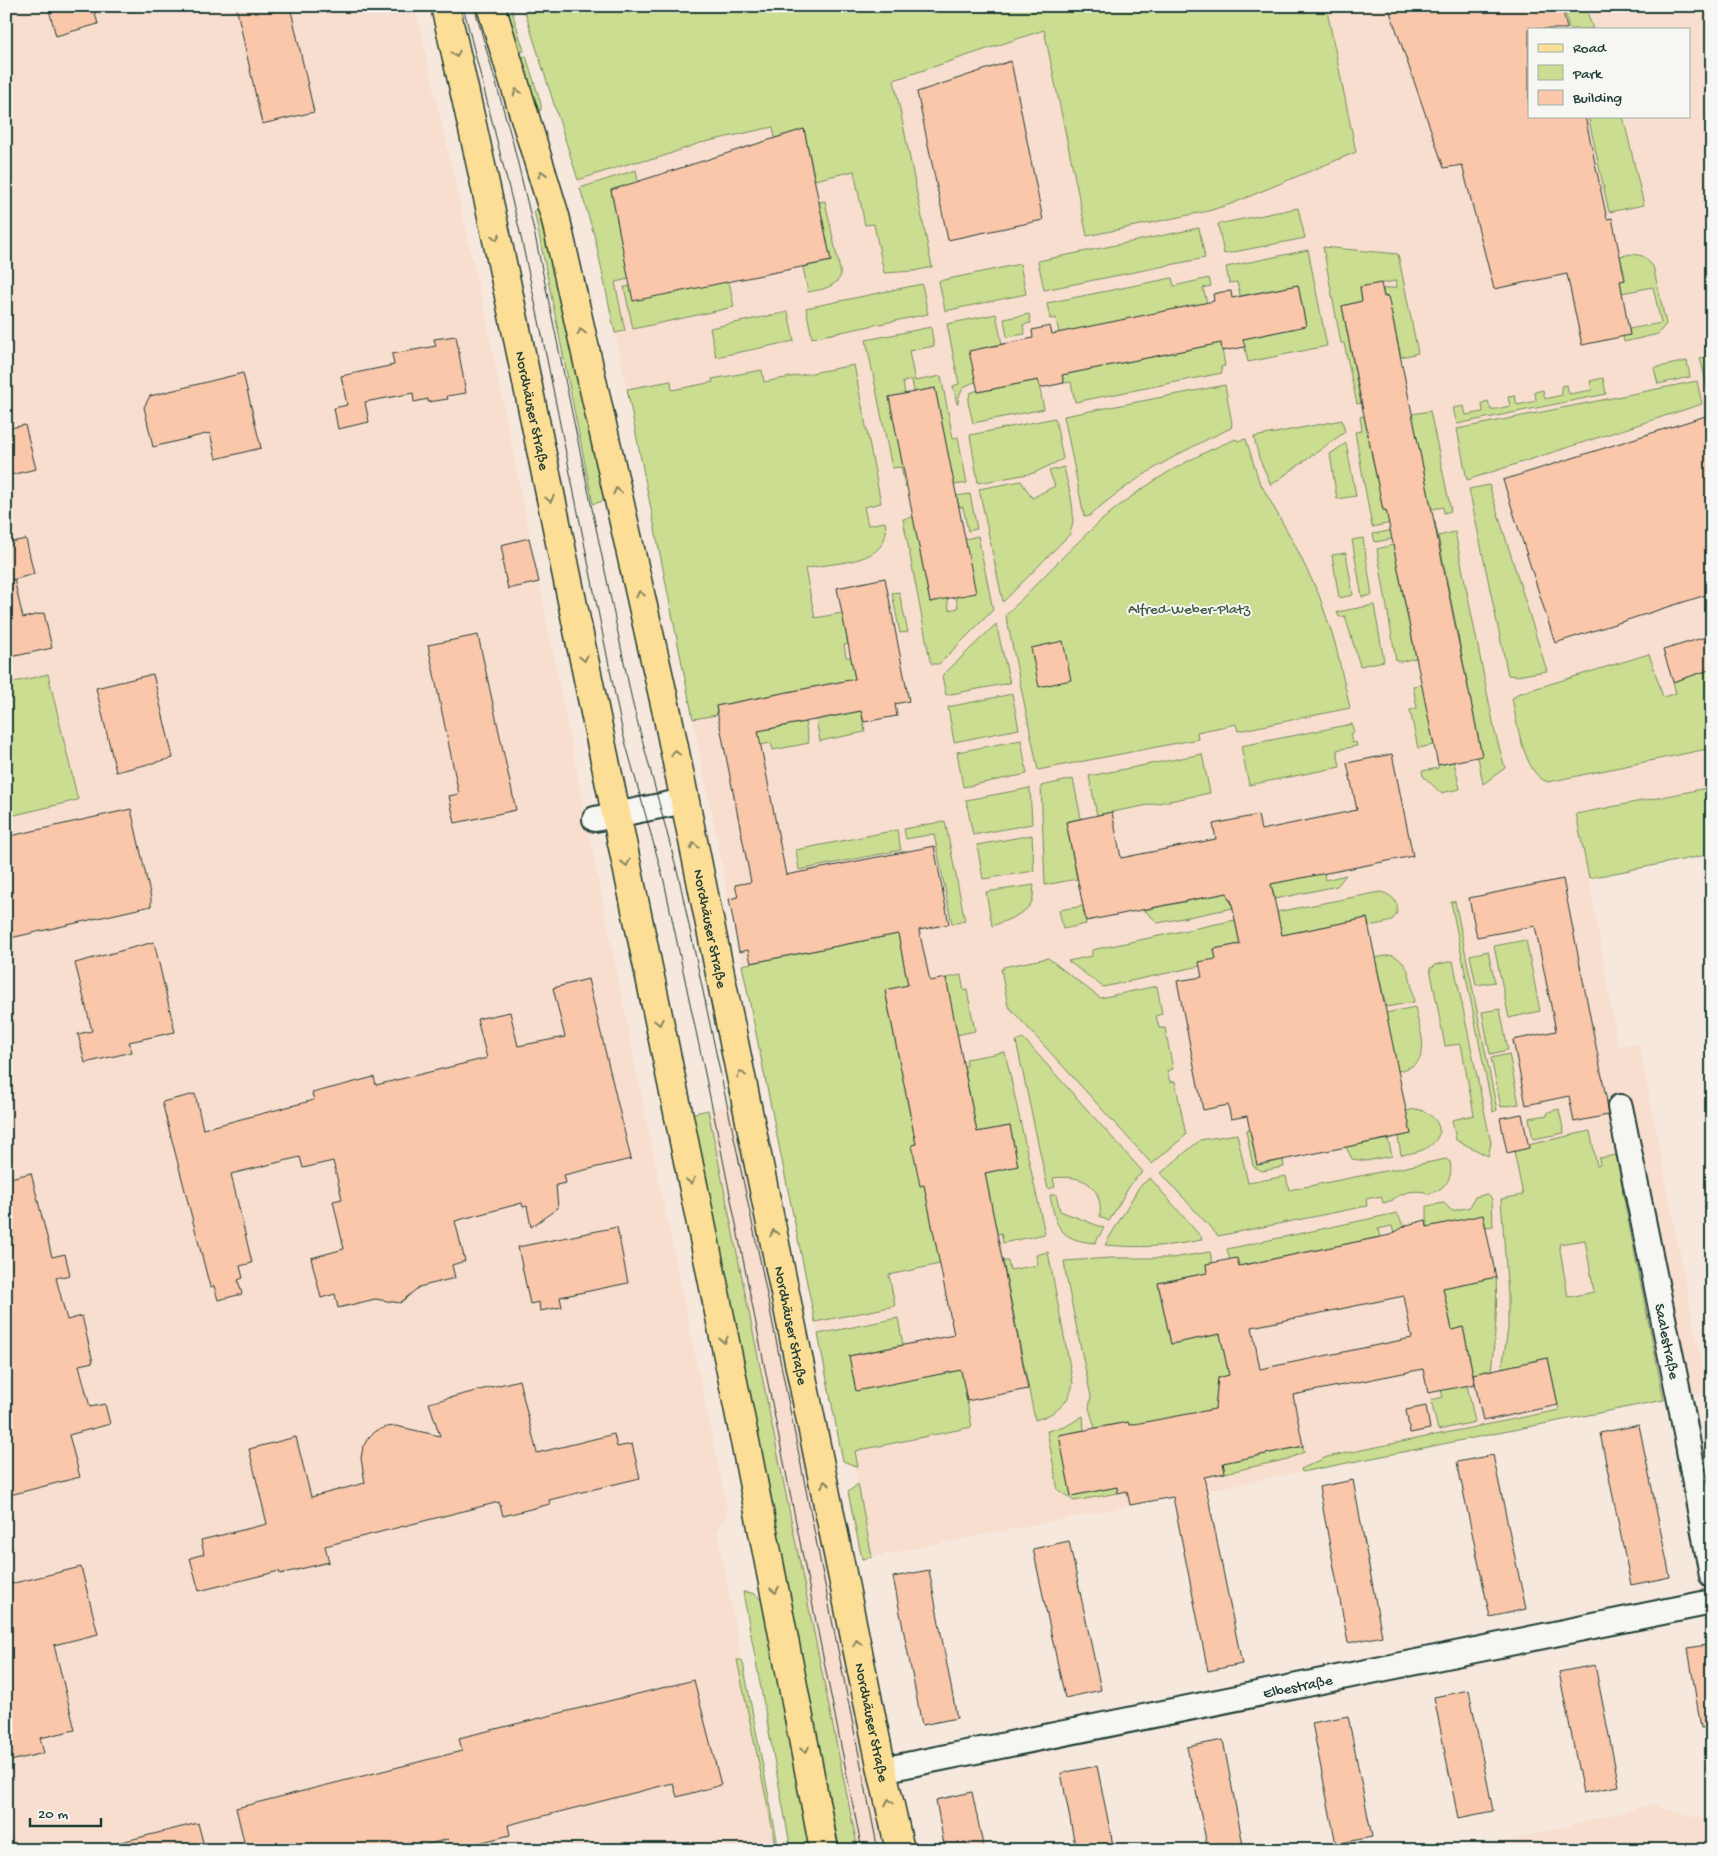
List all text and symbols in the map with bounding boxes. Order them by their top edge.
legend [1528,28,1690,118]
text: Road [1573,40,1607,58]
one-way arrow [450,49,461,58]
text: Park [1572,66,1603,84]
one-way arrow [513,88,523,97]
text: Building [1572,90,1622,108]
one-way arrow [538,171,548,179]
one-way arrow [490,232,501,241]
one-way arrow [576,328,587,337]
street label: Nordhäuser Straße [510,350,552,472]
one-way arrow [612,486,622,495]
one-way arrow [545,494,555,503]
one-way arrow [635,590,646,599]
park label: Alfred-Weber-Platz [1128,601,1250,619]
one-way arrow [578,653,588,662]
one-way arrow [670,749,681,757]
one-way arrow [689,842,700,851]
one-way arrow [620,858,631,867]
street label: Nordhäuser Straße [688,868,730,990]
one-way arrow [653,1018,664,1026]
one-way arrow [736,1070,747,1079]
one-way arrow [686,1177,696,1186]
one-way arrow [769,1229,779,1238]
street label: Nordhäuser Straße [769,1265,811,1387]
street label: Saalestraße [1649,1302,1682,1381]
one-way arrow [718,1336,729,1345]
one-way arrow [820,1479,830,1488]
one-way arrow [770,1585,780,1594]
one-way arrow [852,1639,862,1647]
street label: Nordhäuser Straße [849,1662,891,1784]
street label: Elbestraße [1262,1672,1335,1704]
one-way arrow [800,1745,810,1754]
scale bar [30,1796,101,1828]
one-way arrow [884,1798,895,1807]
text: 20 m [38,1806,68,1824]

